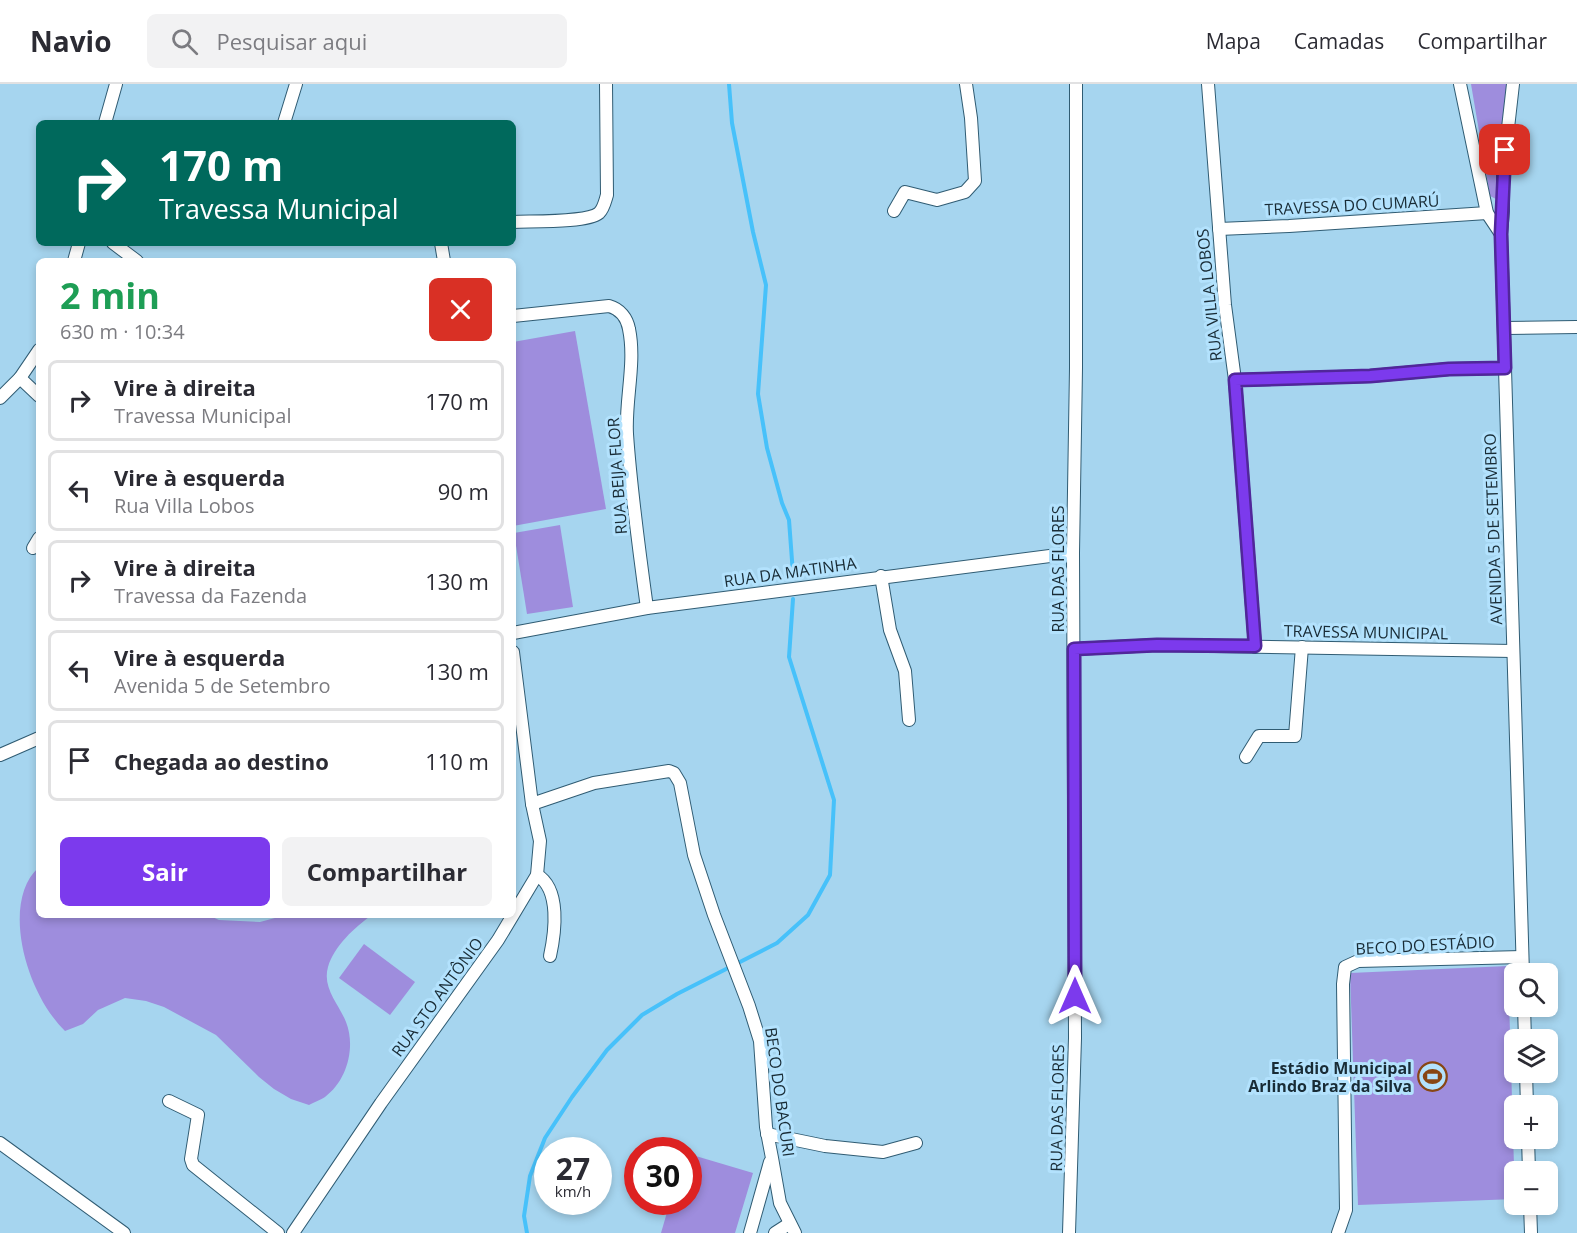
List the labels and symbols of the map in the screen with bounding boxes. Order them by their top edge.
pin [1479,124,1530,175]
street label: TRAVESSA DO CUMARÚ [1264,189,1440,221]
street label: RUA VILLA LOBOS [1191,227,1227,362]
street label: RUA BEIJA FLOR [602,417,632,535]
street label: AVENIDA 5 DE SETEMBRO [1479,433,1507,625]
street label: RUA DAS FLORES [1047,505,1069,633]
street label: RUA DA MATINHA [722,552,858,592]
street label: TRAVESSA MUNICIPAL [1284,620,1448,644]
street label: BECO DO ESTÁDIO [1355,930,1495,960]
street label: RUA STO ANTÔNIO [386,933,488,1061]
position arrow [1043,964,1107,1028]
street label: BECO DO BACURI [760,1026,800,1158]
street label: RUA DAS FLORES [1045,1044,1069,1172]
place label: Estádio Municipal Arlindo Braz da Silva [1248,1057,1412,1097]
sports icon: Estádio Municipal Arlindo Braz da Silva [1417,1061,1449,1093]
speed limit sign: 30 [624,1137,702,1215]

